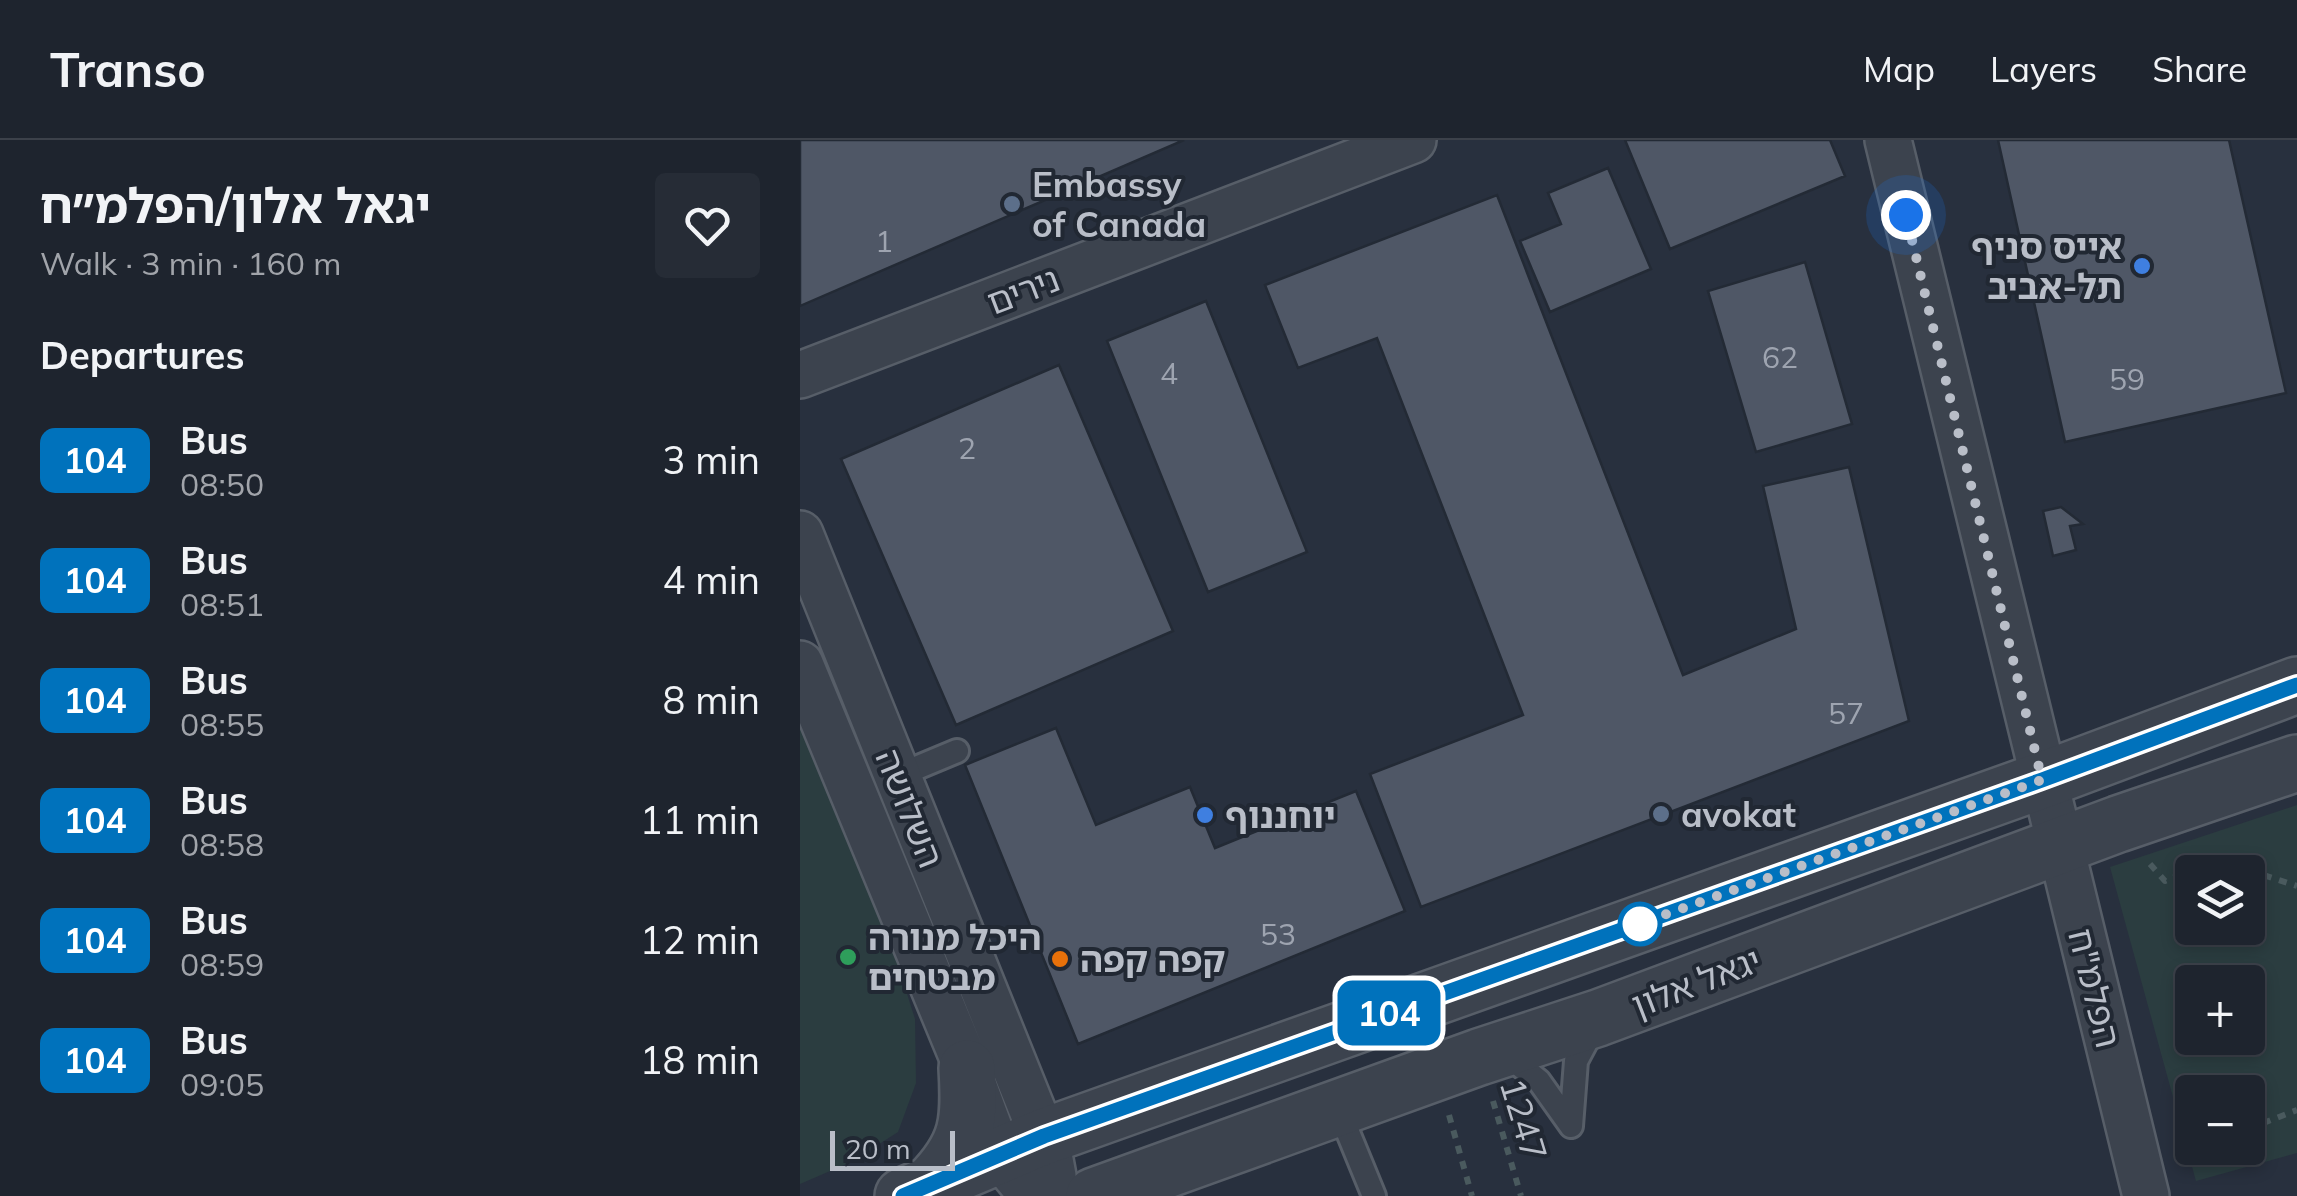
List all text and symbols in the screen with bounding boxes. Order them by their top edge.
text: Transo [50,39,206,99]
text: Map [1863,47,1935,91]
text: Layers [1990,47,2097,91]
text: Share [2152,47,2247,91]
place label: Embassy of Canada [1032,162,1206,246]
button: heart [655,173,760,278]
text: יגאל אלון/הפלמ״ח [40,175,431,235]
your location [1881,190,1931,240]
marker: Embassy of Canada [1001,193,1023,215]
house number: 1 [875,222,893,260]
place label: אייס סניף תל-אביב [1971,224,2122,308]
text: Walk · 3 min · 160 m [40,243,341,283]
marker: אייס סניף תל-אביב [2131,255,2153,277]
street label: נירים [981,256,1065,324]
text: Departures [40,331,244,379]
house number: 62 [1762,338,1798,376]
house number: 4 [1160,354,1178,392]
house number: 59 [2109,360,2145,398]
text: Bus [180,416,248,464]
house number: 2 [958,429,976,467]
text: 3 min [663,436,760,484]
text: 104 [63,438,127,482]
text: 08:50 [180,464,264,504]
text: Bus [180,536,248,584]
text: 4 min [663,556,760,604]
text: 104 [63,558,127,602]
text: 08:51 [180,584,264,624]
text: Bus [180,656,248,704]
text: 8 min [663,676,760,724]
text: 104 [63,678,127,722]
house number: 57 [1828,694,1864,732]
text: 08:55 [180,704,264,744]
street label: השלושה [866,742,954,874]
text: Bus [180,776,248,824]
place label: avokat [1681,792,1796,836]
place label: יוחננוף [1225,793,1336,837]
text: 11 min [640,796,760,844]
text: 104 [63,798,127,842]
marker: avokat [1650,803,1672,825]
marker: יוחננוף [1194,804,1216,826]
text: 08:58 [180,824,264,864]
map controls [2175,855,2265,1165]
button: layers [2175,855,2265,945]
text: Bus [180,896,248,944]
unlabelled marker [1619,903,1661,945]
place label: היכל מנורה מבטחים [868,915,1041,999]
house number: 53 [1260,915,1296,953]
text: 12 min [640,916,760,964]
text: 104 [63,918,127,962]
street label: הפלמ"ח [2059,924,2131,1052]
place label: קפה קפה [1080,937,1226,981]
street label: יגאל אלון [1625,937,1767,1027]
text: 08:59 [180,944,264,984]
marker: היכל מנורה מבטחים [837,946,859,968]
marker: קפה קפה [1049,948,1071,970]
button: + [2175,965,2265,1055]
line badge: 104 [1332,980,1446,1046]
text: 104 [1357,991,1421,1035]
text: Bus [180,1016,248,1064]
text: 18 min [640,1036,760,1084]
text: 104 [63,1038,127,1082]
text: 09:05 [180,1064,264,1104]
street label: 1247 [1491,1072,1557,1166]
button: − [2175,1075,2265,1165]
scale bar [830,1126,955,1170]
text: 20 m [845,1131,911,1166]

